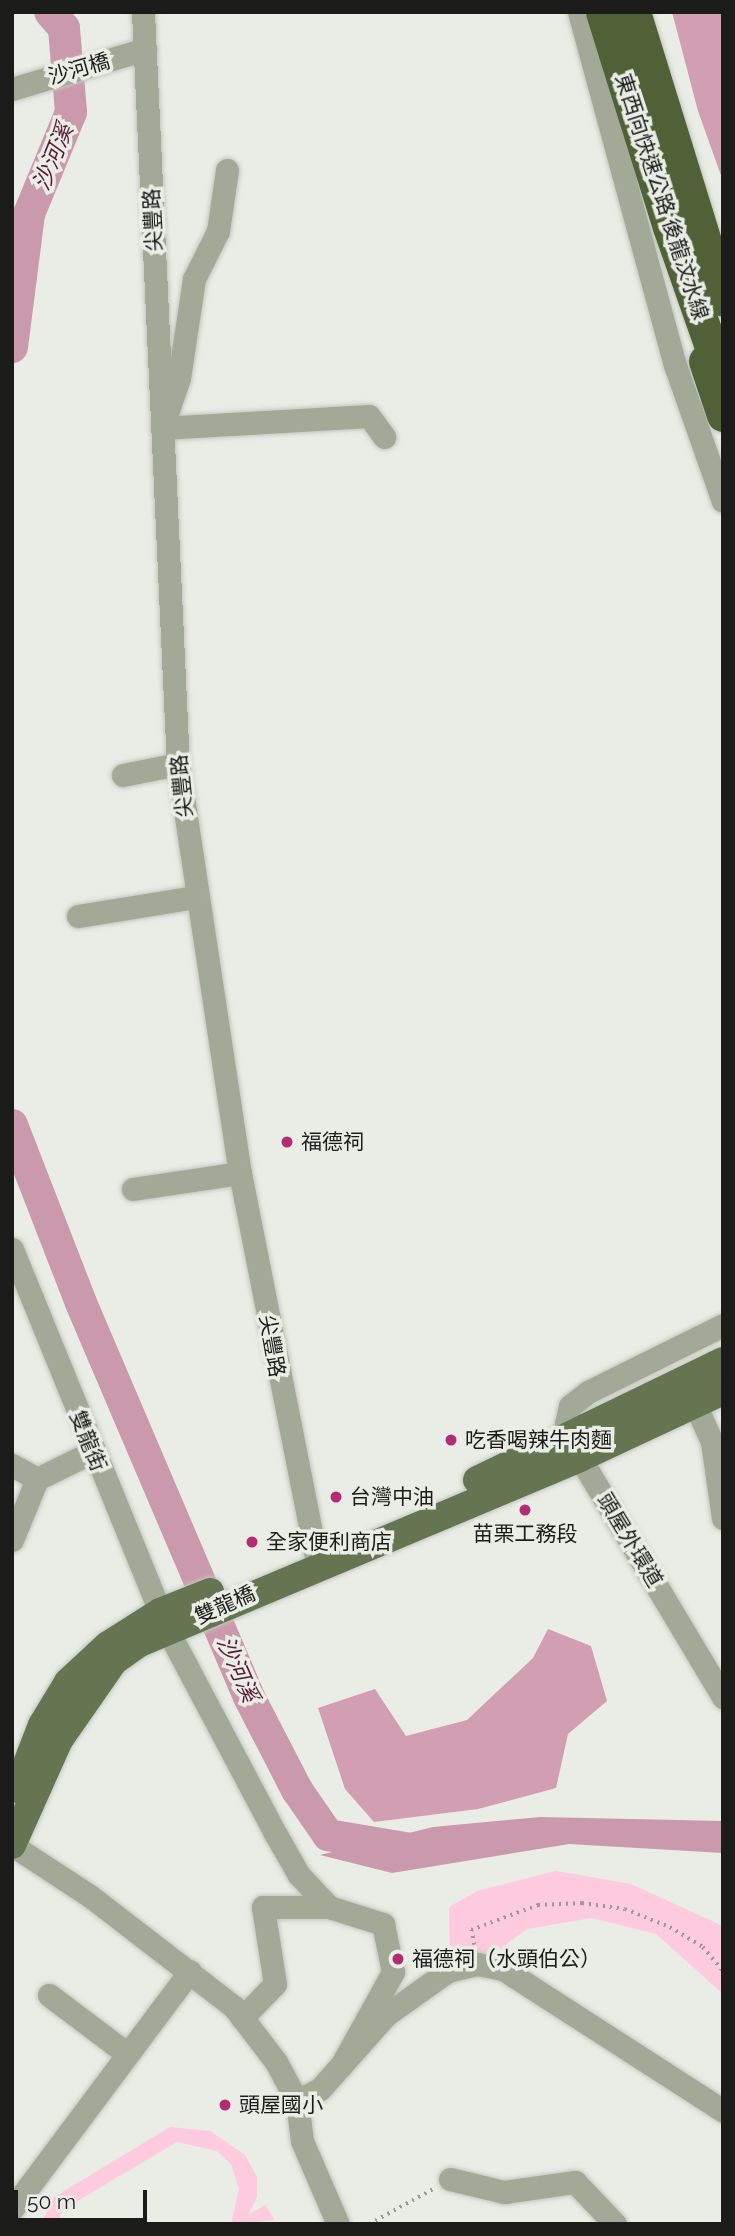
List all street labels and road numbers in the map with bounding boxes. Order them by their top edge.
street label: 沙河橋 [45,48,113,90]
street label: 東西向快速公路 後龍汶水線 [610,71,714,323]
street label: 尖豐路 [139,188,167,252]
street label: 尖豐路 [166,753,198,819]
street label: 尖豐路 [254,1313,290,1379]
street label: 雙龍街 [65,1407,111,1475]
street label: 頭屋外環道 [592,1489,668,1591]
street label: 雙龍橋 [191,1581,259,1629]

